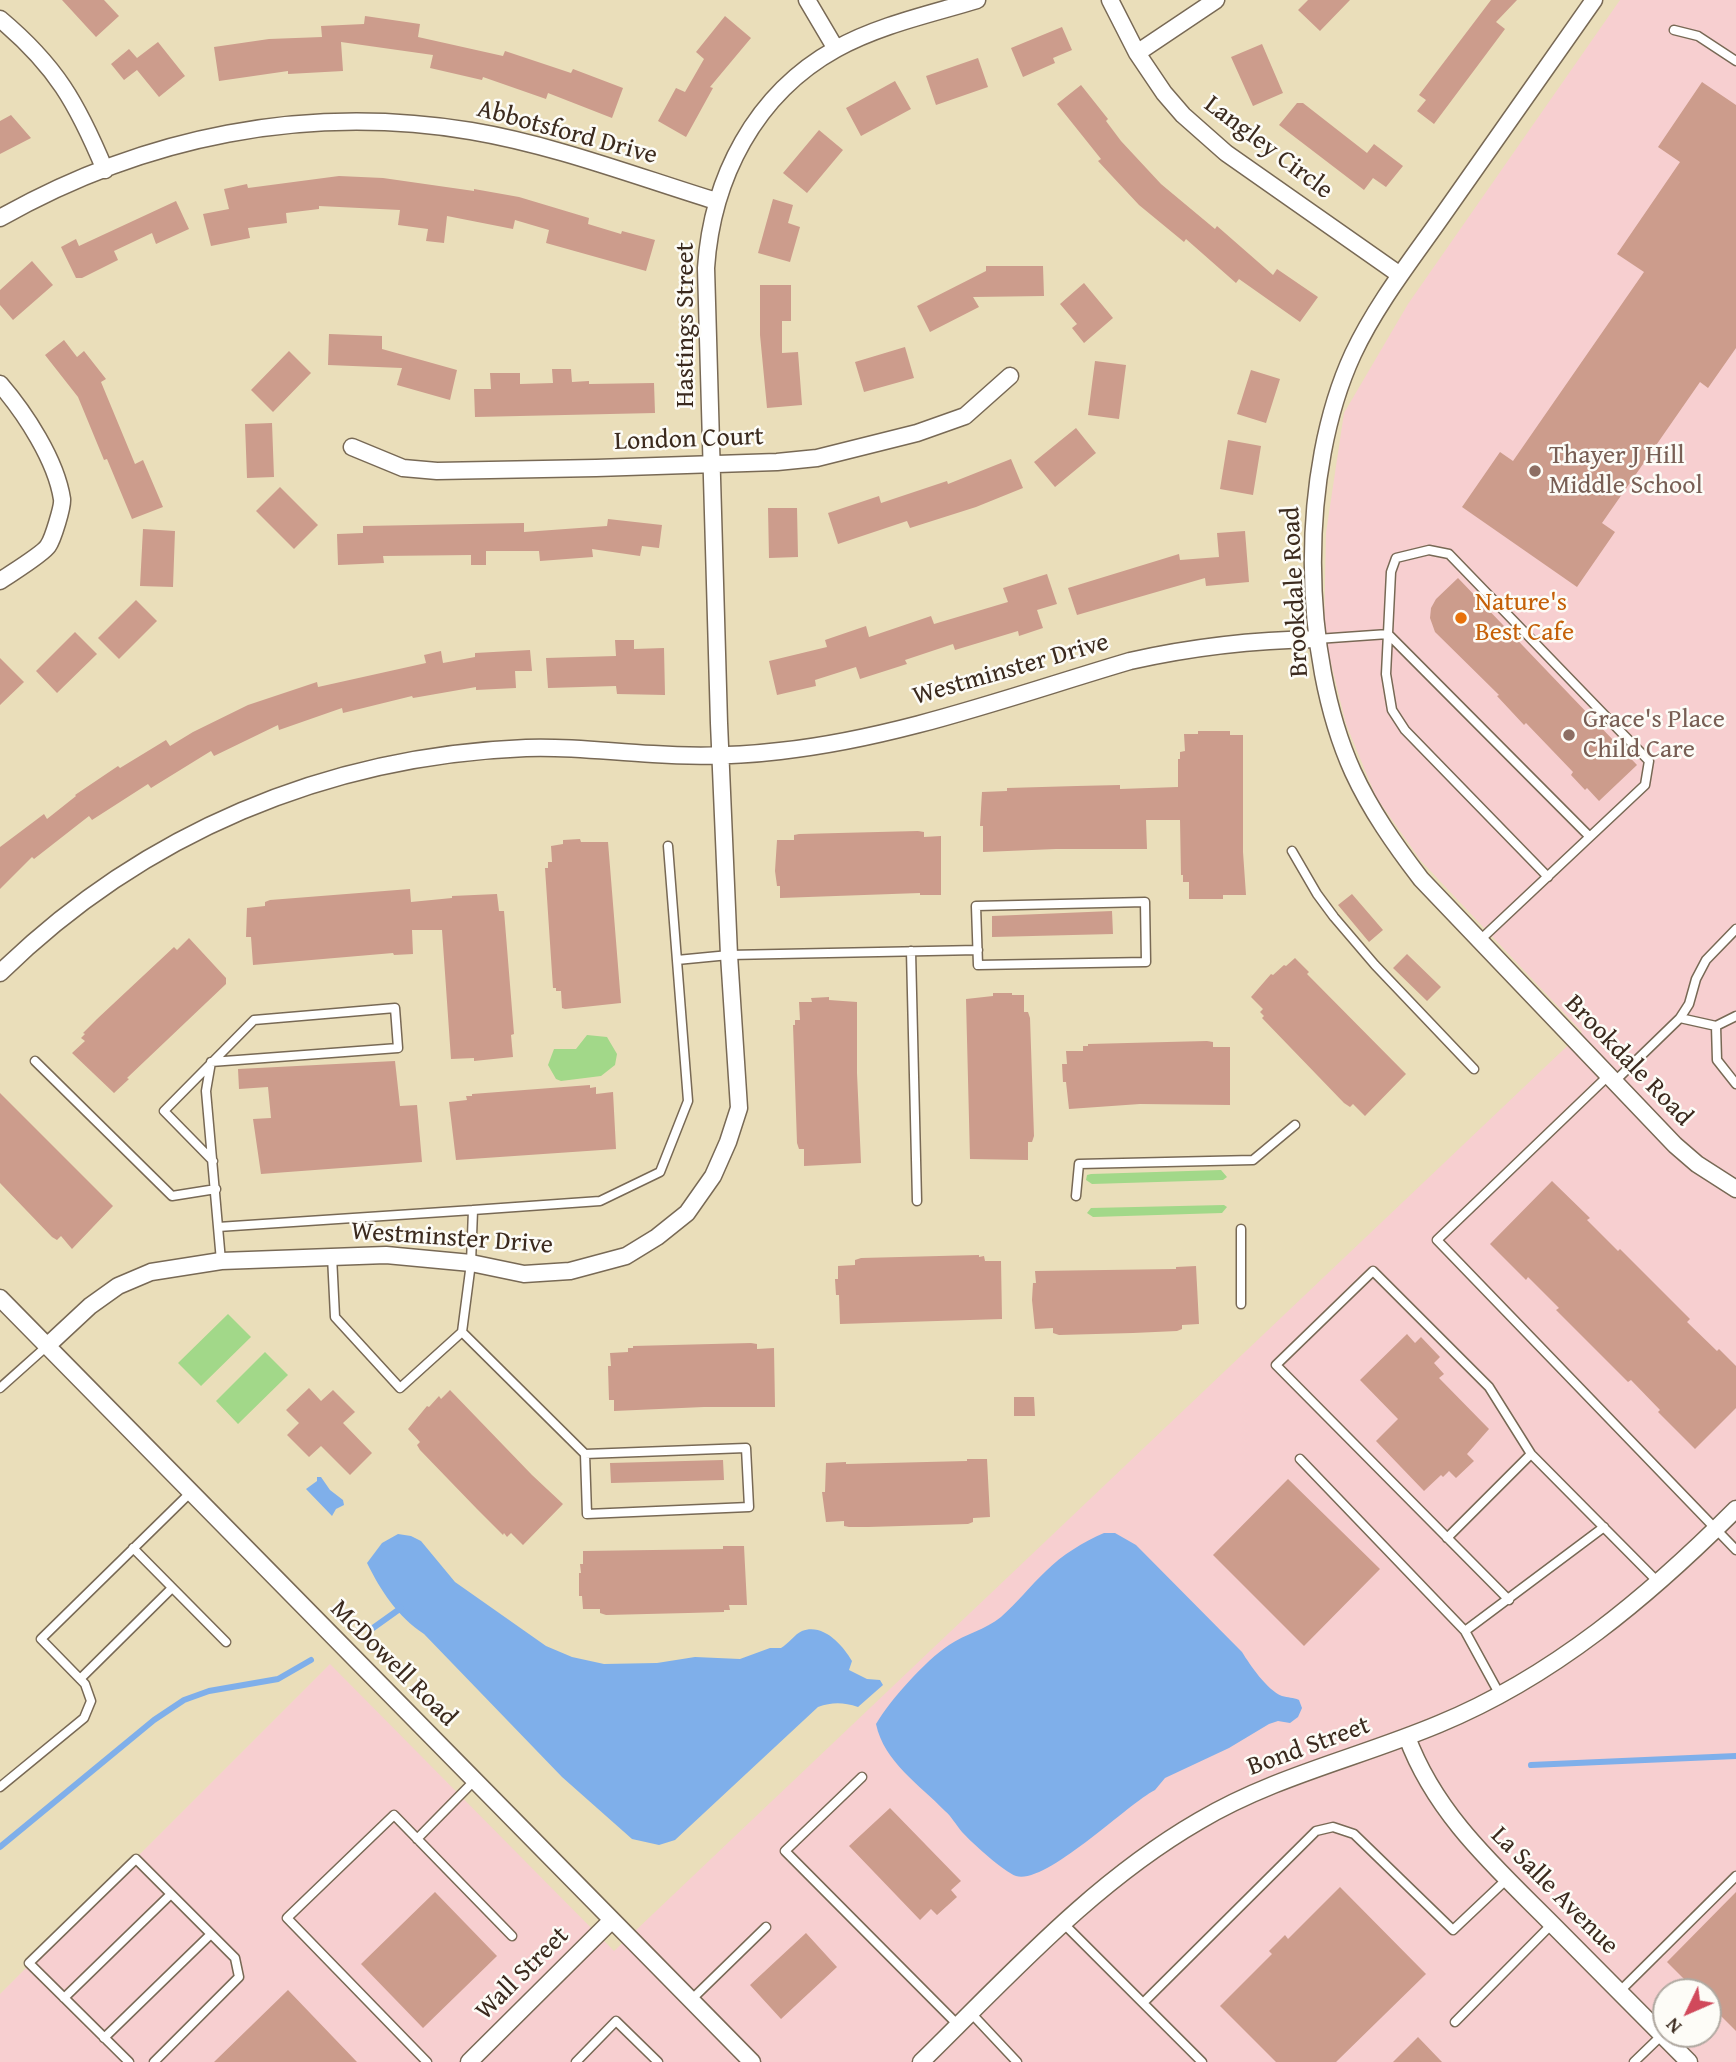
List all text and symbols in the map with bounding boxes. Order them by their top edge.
street label: Langley Circle [1197,89,1339,207]
street label: Abbotsford Drive [473,94,661,172]
street label: Hastings Street [670,242,702,408]
street label: London Court [614,422,764,458]
place label: Thayer J Hill Middle School [1549,440,1703,502]
marker: Thayer J Hill Middle School [1527,463,1543,479]
street label: Brookdale Road [1276,506,1316,678]
place label: Nature's Best Cafe [1475,587,1574,648]
marker: Nature's Best Cafe [1453,610,1469,626]
street label: Westminster Drive [909,627,1113,713]
place label: Grace's Place Child Care [1583,704,1725,766]
marker: Grace's Place Child Care [1561,727,1577,743]
street label: Brookdale Road [1558,989,1698,1133]
street label: Westminster Drive [350,1216,554,1262]
street label: McDowell Road [323,1594,463,1734]
street label: Bond Street [1244,1710,1374,1784]
street label: La Salle Avenue [1484,1821,1624,1961]
street label: Wall Street [470,1921,576,2027]
north arrow [1652,1978,1722,2048]
text: N [1659,2012,1688,2040]

